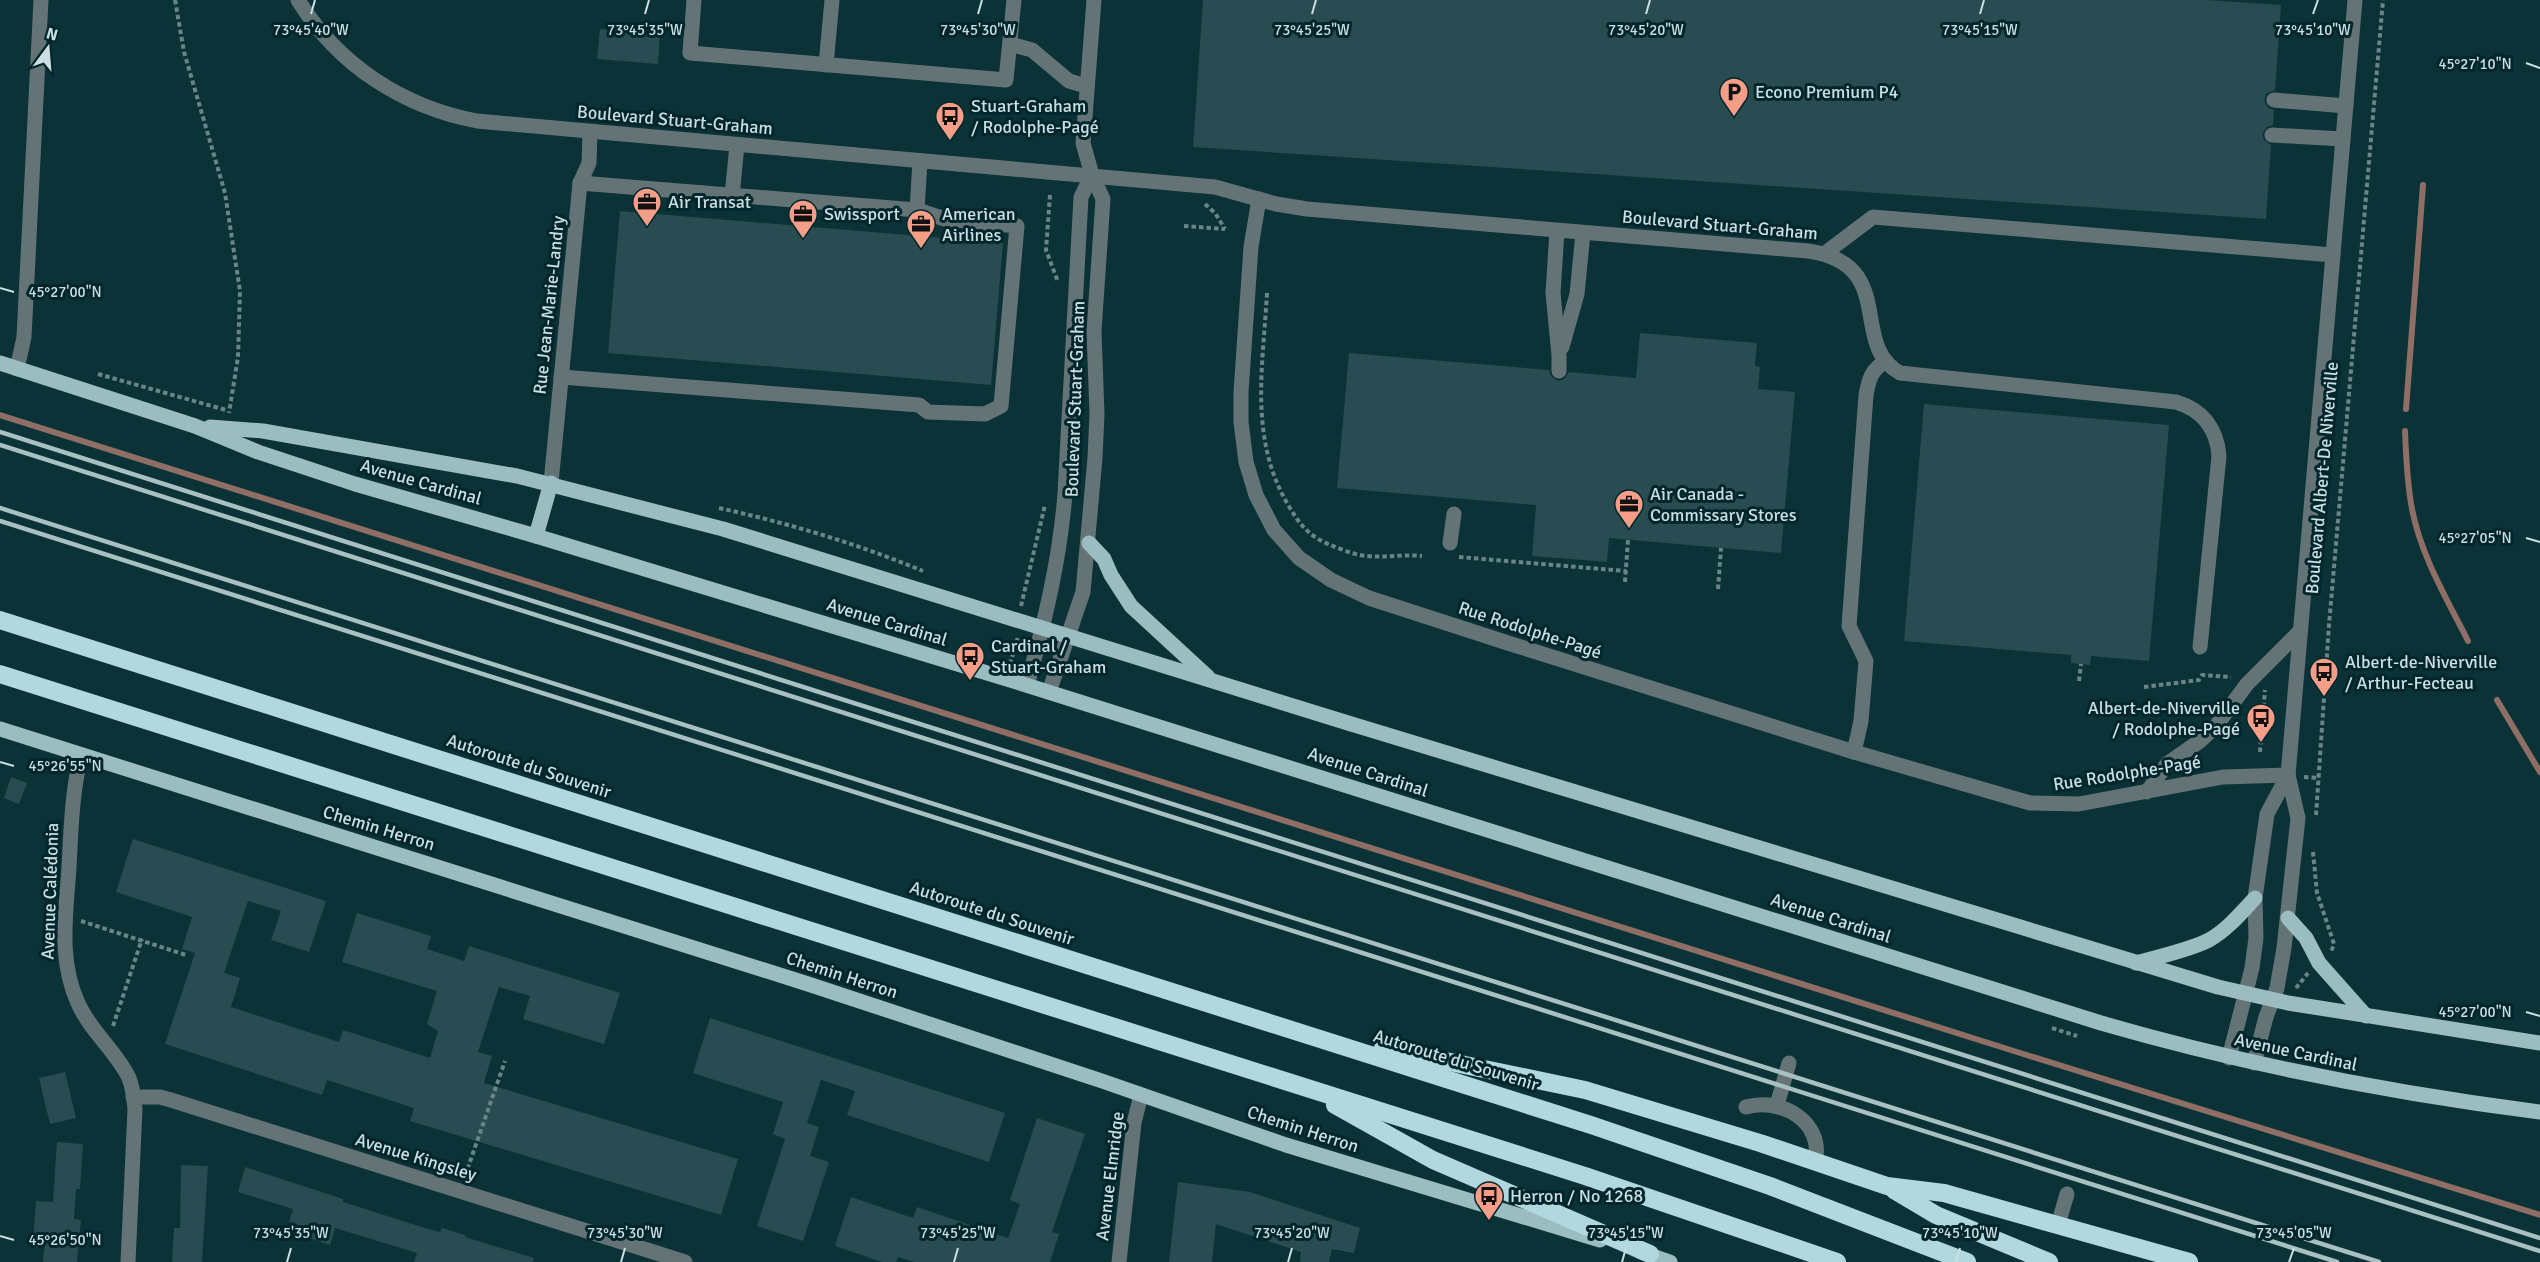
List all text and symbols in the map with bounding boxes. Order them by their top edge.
north arrow [18,18,78,78]
text: 73°45'40"W [273,21,349,39]
text: 73°45'35"W [607,21,683,39]
text: 73°45'30"W [940,21,1016,39]
text: 73°45'25"W [1274,21,1350,39]
text: 73°45'20"W [1608,21,1684,39]
text: 73°45'15"W [1942,21,2018,39]
text: 73°45'10"W [2275,21,2351,39]
text: N [44,23,60,46]
text: 45°27'10"N [2438,55,2512,73]
parking icon: Econo Premium P4 [1718,76,1750,118]
place label: Econo Premium P4 [1755,81,1899,103]
place label: Stuart-Graham / Rodolphe-Pagé [971,95,1099,138]
street label: Boulevard Stuart-Graham [576,100,774,140]
bus stop icon: Stuart-Graham / Rodolphe-Pagé [934,100,966,142]
office icon: Air Transat [631,186,663,228]
place label: Air Transat [668,191,751,213]
office icon: Swissport [787,198,819,240]
place label: Swissport [824,203,900,225]
place label: American Airlines [942,203,1016,246]
street label: Boulevard Stuart-Graham [1621,205,1819,245]
office icon: American Airlines [905,208,937,250]
street label: Rue Jean-Marie-Landry [529,214,569,395]
text: 45°27'00"N [28,283,102,301]
street label: Boulevard Stuart-Graham [1061,300,1089,498]
street label: Boulevard Albert-De Niverville [2301,361,2343,595]
street label: Avenue Cardinal [358,454,484,510]
place label: Air Canada - Commissary Stores [1650,483,1797,526]
office icon: Air Canada - Commissary Stores [1613,488,1645,530]
text: 45°27'05"N [2438,529,2512,547]
street label: Avenue Cardinal [824,593,950,651]
street label: Rue Rodolphe-Pagé [1456,596,1604,664]
place label: Cardinal / Stuart-Graham [991,635,1106,678]
bus stop icon: Cardinal / Stuart-Graham [954,640,986,682]
place label: Albert-de-Niverville / Arthur-Fecteau [2345,651,2497,694]
bus stop icon: Albert-de-Niverville / Arthur-Fecteau [2308,656,2340,698]
place label: Albert-de-Niverville / Rodolphe-Pagé [2088,697,2240,740]
bus stop icon: Albert-de-Niverville / Rodolphe-Pagé [2245,702,2277,744]
street label: Autoroute du Souvenir [444,729,614,803]
street label: Avenue Cardinal [1305,742,1431,802]
street label: Rue Rodolphe-Pagé [2052,750,2202,796]
text: 45°26'55"N [28,757,102,775]
street label: Chemin Herron [320,801,438,855]
street label: Avenue Calédonia [37,822,63,960]
street label: Autoroute du Souvenir [907,876,1077,950]
street label: Avenue Cardinal [1768,888,1894,948]
street label: Chemin Herron [783,947,901,1003]
text: 45°27'00"N [2438,1003,2512,1021]
street label: Autoroute du Souvenir [1371,1024,1542,1096]
street label: Avenue Cardinal [2232,1028,2360,1076]
street label: Chemin Herron [1244,1101,1362,1157]
street label: Avenue Elmridge [1091,1110,1129,1242]
street label: Avenue Kingsley [353,1128,480,1186]
bus stop icon: Herron / No 1268 [1473,1180,1505,1222]
place label: Herron / No 1268 [1510,1185,1643,1207]
text: 73°45'35"W [253,1224,329,1242]
text: 73°45'30"W [587,1224,663,1242]
text: 73°45'25"W [920,1224,996,1242]
text: 73°45'20"W [1254,1224,1330,1242]
text: 73°45'15"W [1588,1224,1664,1242]
text: 73°45'10"W [1922,1224,1998,1242]
text: 73°45'05"W [2256,1224,2332,1242]
text: 45°26'50"N [28,1231,102,1249]

